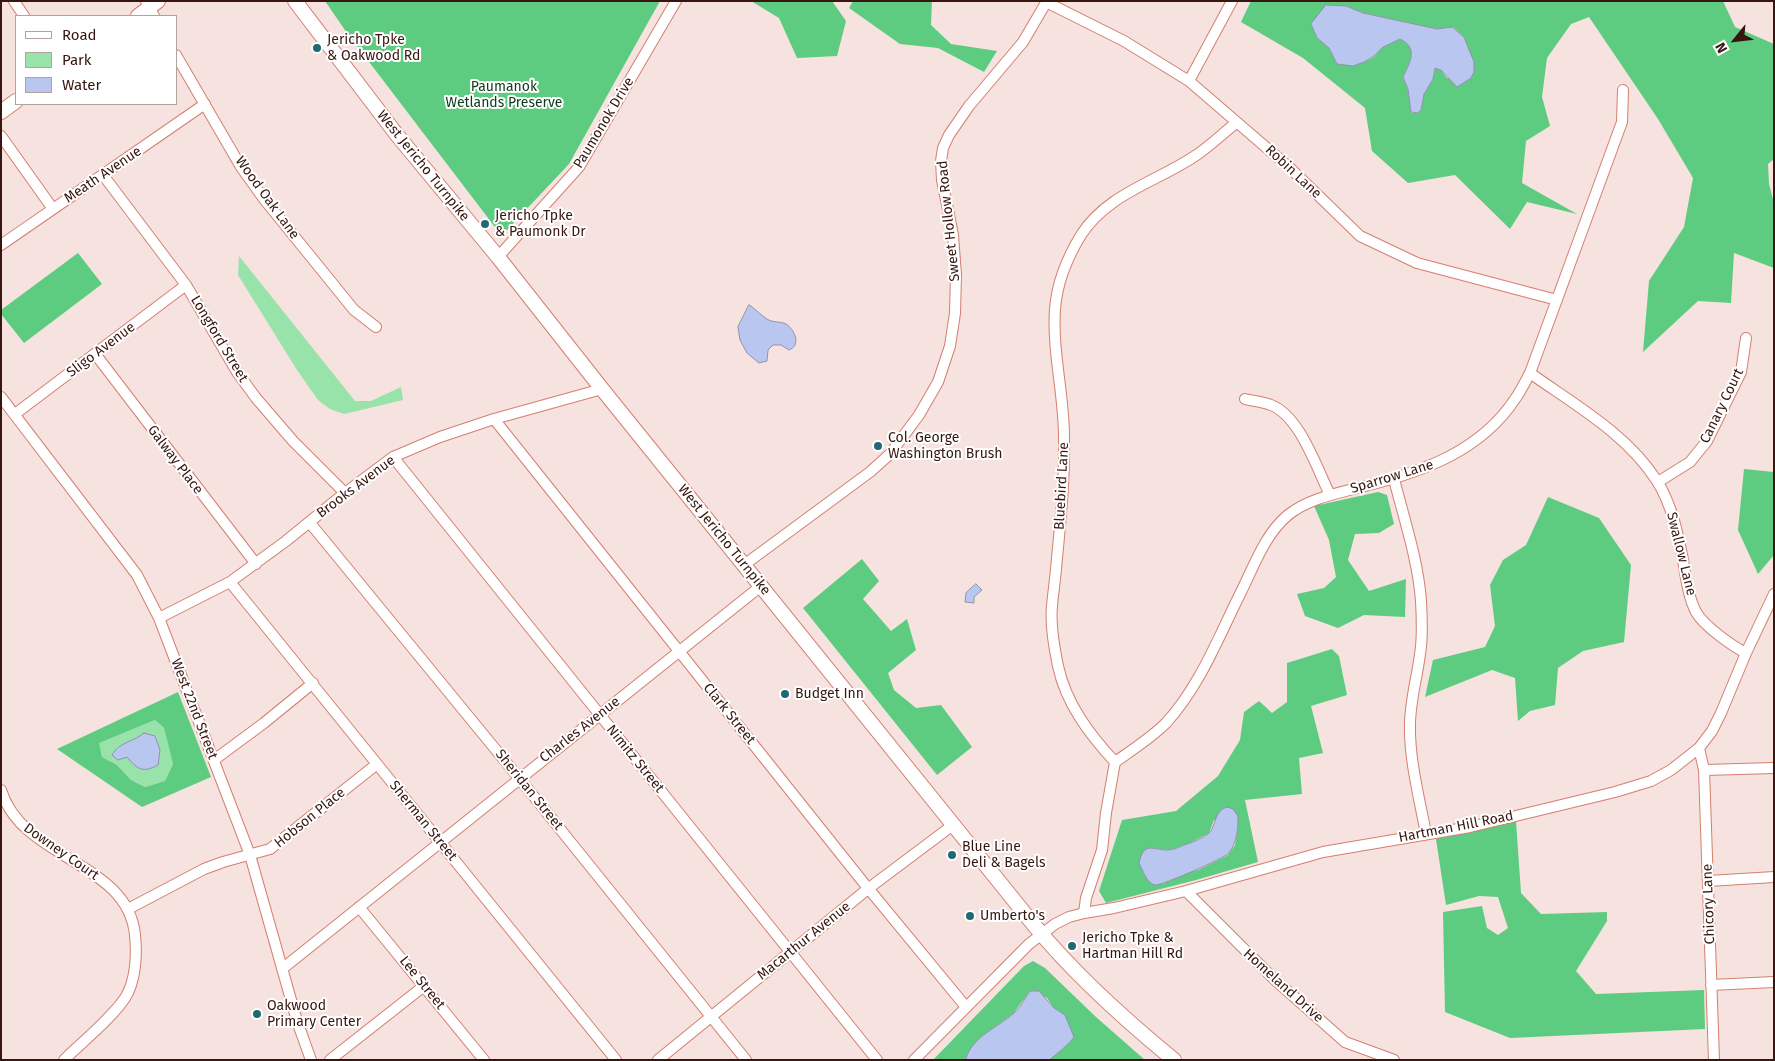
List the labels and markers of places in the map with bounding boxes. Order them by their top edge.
place label: Jericho Tpke & Oakwood Rd [327,32,420,64]
marker: Jericho Tpke & Oakwood Rd [311,42,323,54]
place label: Jericho Tpke & Paumonk Dr [495,208,586,240]
marker: Jericho Tpke & Paumonk Dr [479,218,491,230]
place label: Col. George Washington Brush [888,430,1003,462]
marker: Col. George Washington Brush [872,440,884,452]
place label: Budget Inn [795,686,864,702]
marker: Budget Inn [779,688,791,700]
place label: Blue Line Deli & Bagels [962,839,1046,872]
marker: Blue Line Deli & Bagels [946,849,958,861]
place label: Umberto's [980,908,1045,924]
marker: Umberto's [964,910,976,922]
place label: Jericho Tpke & Hartman Hill Rd [1082,930,1183,962]
marker: Jericho Tpke & Hartman Hill Rd [1066,940,1078,952]
place label: Oakwood Primary Center [267,998,361,1030]
marker: Oakwood Primary Center [251,1008,263,1020]

